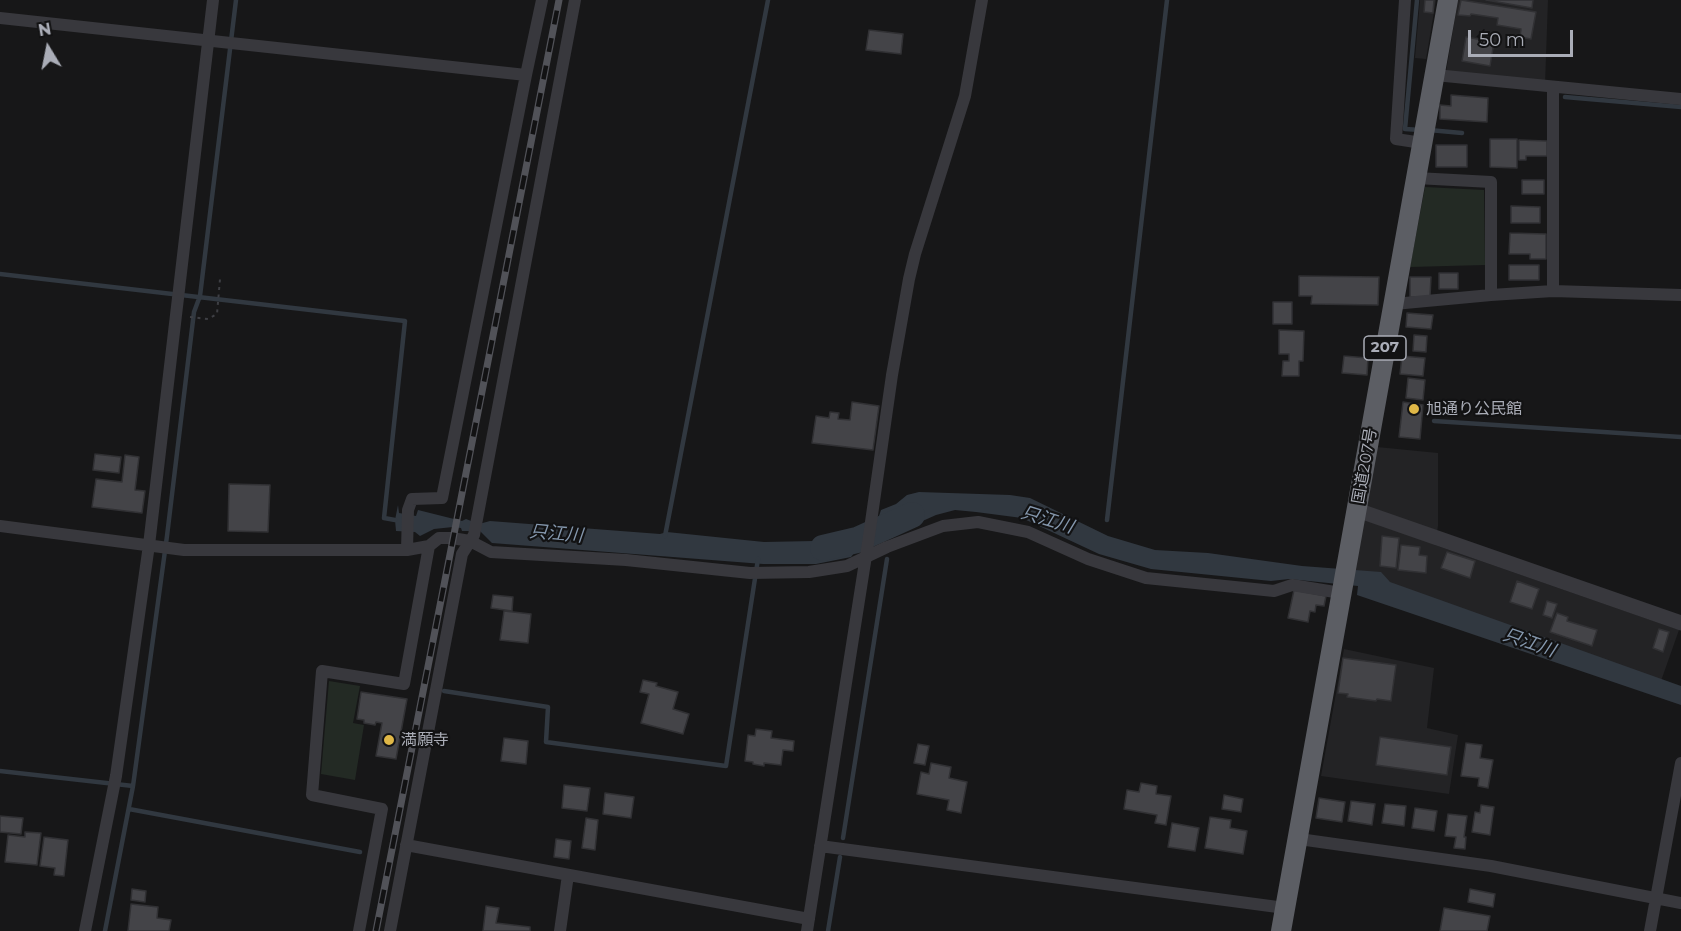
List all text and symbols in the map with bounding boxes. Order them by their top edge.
north arrow [18,18,78,78]
scale bar [1471,18,1576,56]
text: N [37,19,53,40]
text: 50 m [1479,29,1525,51]
road number: 207 [1364,336,1406,360]
place label: 旭通り公民館 [1426,399,1522,419]
marker: 旭通り公民館 [1407,402,1421,416]
street label: 国道207号 [1349,426,1381,506]
water label: 只江川 [1018,502,1076,538]
water label: 只江川 [528,521,584,547]
water label: 只江川 [1500,624,1558,662]
place label: 満願寺 [401,730,449,750]
marker: 満願寺 [382,733,396,747]

